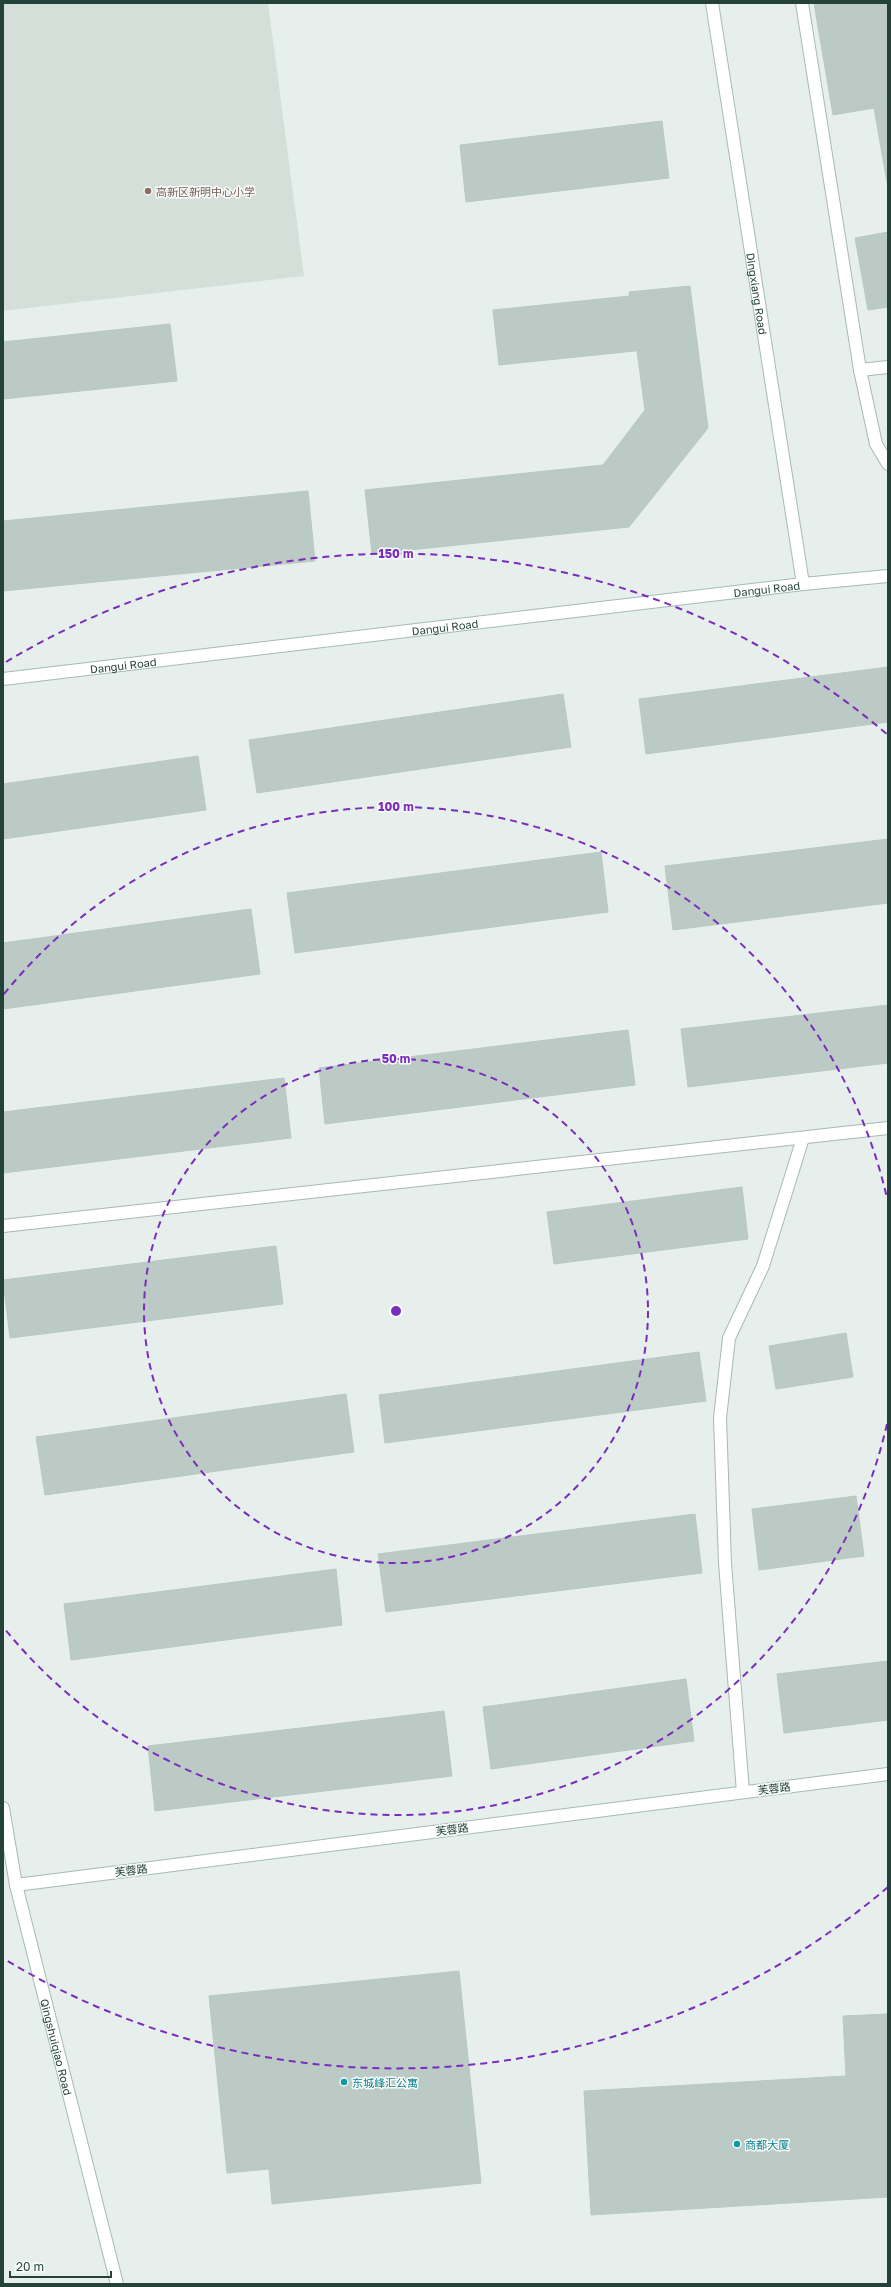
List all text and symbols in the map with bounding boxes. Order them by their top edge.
place label: 高新区新明中心小学 [156,185,255,198]
marker: 高新区新明中心小学 [143,186,153,196]
street label: Dingxiang Road [745,252,770,335]
text: 150 m [379,546,413,561]
street label: Dangui Road [733,578,801,599]
street label: Dangui Road [411,616,479,637]
street label: Dangui Road [89,654,157,675]
text: 100 m [378,799,414,814]
text: 50 m [382,1051,410,1066]
centre of rings [389,1304,403,1318]
street label: 芙蓉路 [757,1780,791,1796]
street label: 芙蓉路 [435,1821,469,1837]
street label: 芙蓉路 [114,1862,148,1878]
street label: Qingshuiqiao Road [38,1997,75,2096]
place label: 东城峰汇公寓 [352,2076,418,2089]
marker: 东城峰汇公寓 [339,2077,349,2087]
place label: 商都大厦 [745,2138,789,2151]
marker: 商都大厦 [732,2139,742,2149]
scale bar [10,2253,111,2279]
text: 20 m [16,2259,44,2274]

